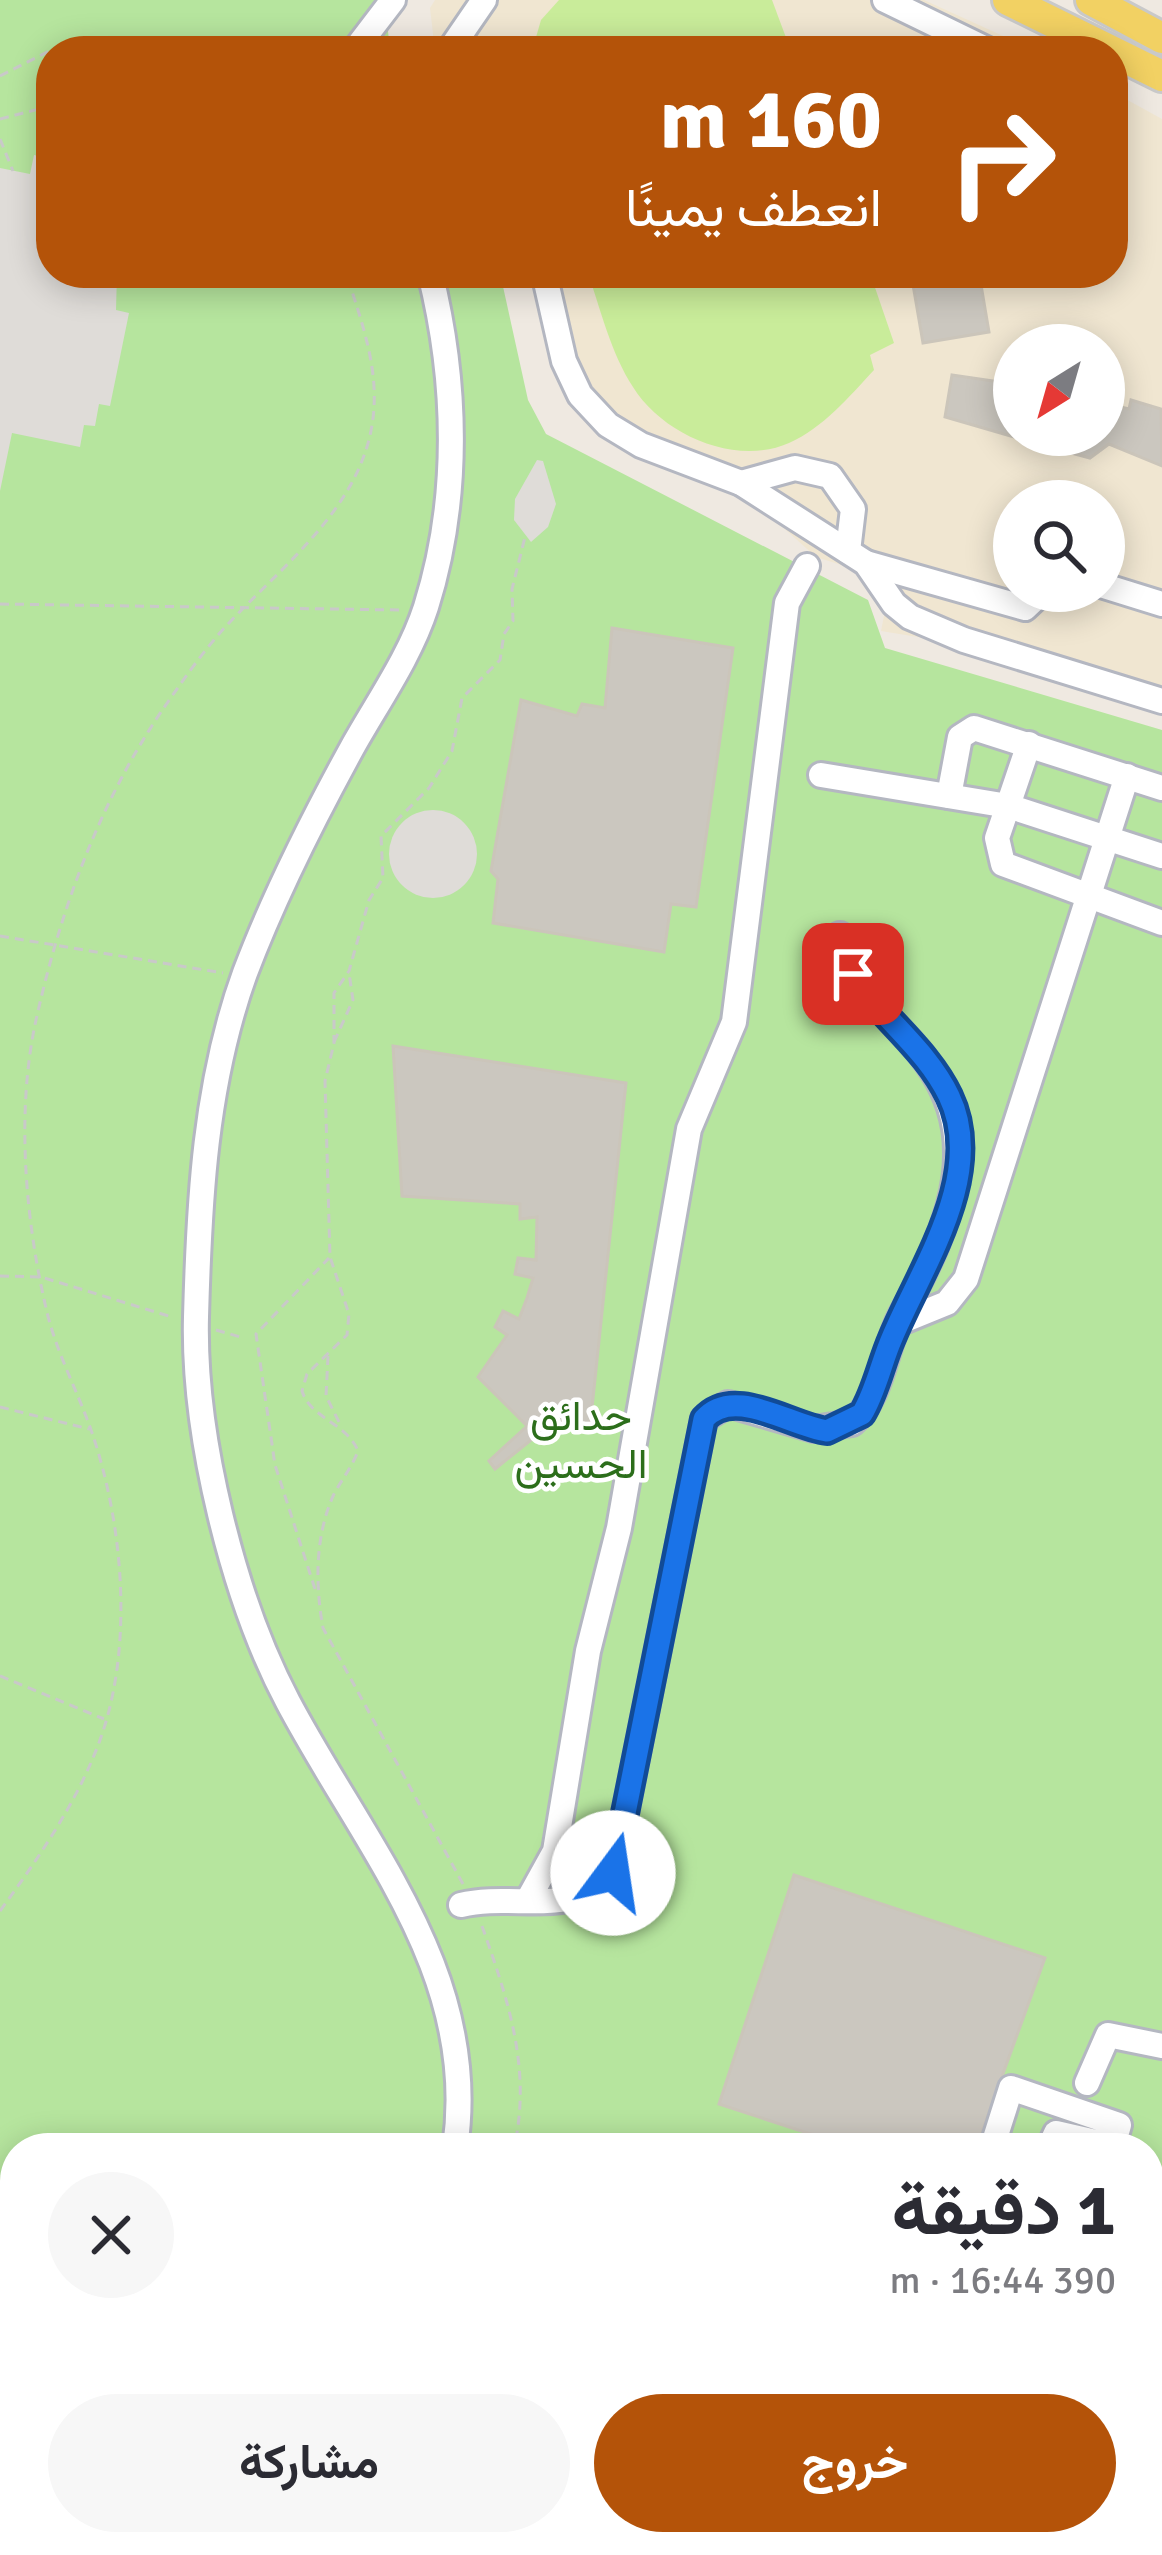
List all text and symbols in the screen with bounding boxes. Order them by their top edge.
text: 160 m [660,68,882,172]
icon: right [924,84,1080,240]
text: انعطف يمينًا [625,175,882,242]
north arrow [993,324,1125,456]
map controls [993,324,1125,612]
button: search [993,480,1125,612]
pin [802,923,904,1025]
icon: arrive [820,941,886,1007]
park label: حدائق الحسين [515,1391,647,1490]
position arrow [550,1810,676,1936]
text: 1 دقيقة [891,2166,1116,2255]
button: close [48,2172,174,2298]
text: 390 m · 16:44 [889,2256,1116,2304]
button: مشاركة [48,2394,570,2532]
button: خروج [594,2394,1116,2532]

